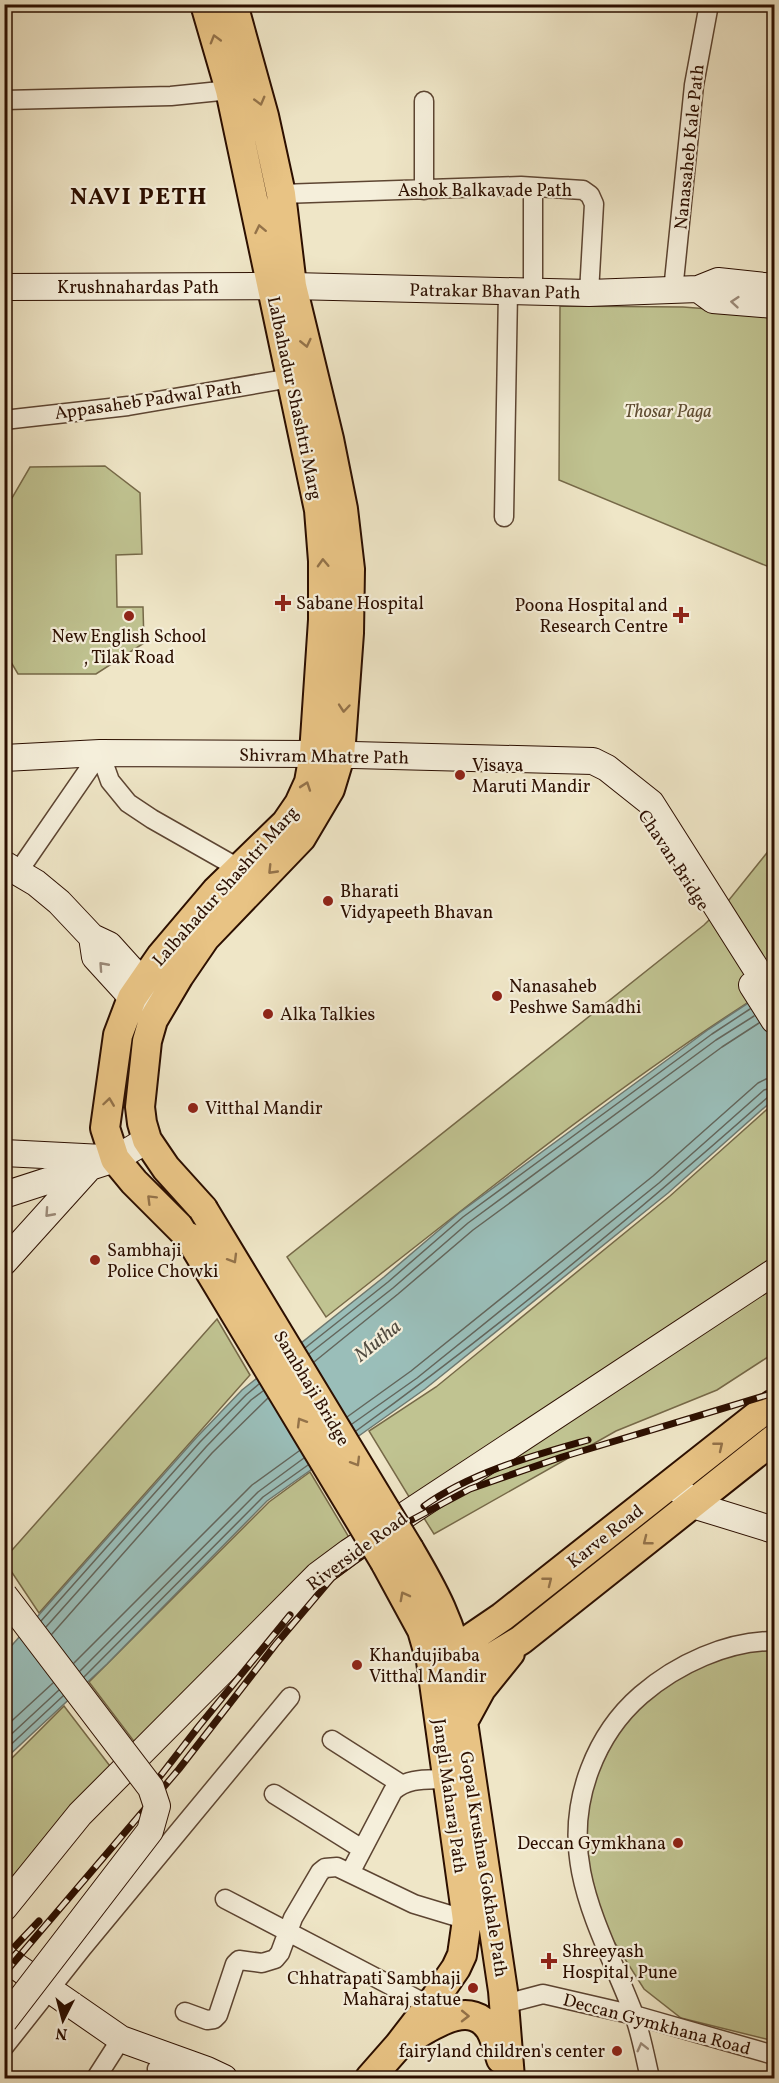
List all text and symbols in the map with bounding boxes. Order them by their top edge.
one-way arrow [210,34,222,45]
street label: Nanasaheb Kale Path [669,63,712,231]
one-way arrow [253,95,265,106]
street label: Ashok Balkavade Path [398,179,573,204]
district label: NAVI PETH [70,181,208,215]
one-way arrow [254,224,267,234]
street label: Krushnahardas Path [57,276,219,301]
street label: Patrakar Bhavan Path [409,279,581,306]
street label: Lalbahadur Shashtri Marg [260,294,327,503]
one-way arrow [730,296,739,309]
one-way arrow [298,338,311,348]
street label: Appasaheb Padwal Path [53,376,244,427]
park label: Thosar Paga [624,400,712,425]
one-way arrow [316,558,329,567]
place label: Sabane Hospital [296,592,424,617]
marker: Sabane Hospital [274,594,292,612]
place label: Poona Hospital and Research Centre [515,594,668,640]
marker: Poona Hospital and Research Centre [672,606,690,624]
marker: New English School , Tilak Road [122,609,136,623]
place label: New English School , Tilak Road [52,625,206,671]
one-way arrow [337,703,350,712]
street label: Shivram Mhatre Path [239,744,409,771]
place label: Visava Maruti Mandir [472,754,591,800]
marker: Visava Maruti Mandir [453,768,467,782]
one-way arrow [299,781,312,792]
street label: Lalbahadur Shashtri Marg [147,801,305,973]
street label: Chavan Bridge [631,805,715,916]
one-way arrow [268,863,279,873]
place label: Bharati Vidyapeeth Bhavan [340,880,494,926]
marker: Bharati Vidyapeeth Bhavan [321,894,335,908]
one-way arrow [99,962,110,973]
place label: Nanasaheb Peshwe Samadhi [509,975,641,1021]
marker: Nanasaheb Peshwe Samadhi [490,989,504,1003]
place label: Alka Talkies [280,1003,375,1028]
marker: Alka Talkies [261,1007,275,1021]
one-way arrow [102,1097,114,1107]
place label: Vitthal Mandir [205,1097,323,1122]
marker: Vitthal Mandir [186,1101,200,1115]
one-way arrow [147,1195,158,1205]
one-way arrow [45,1206,56,1217]
place label: Sambhaji Police Chowki [107,1239,219,1285]
marker: Sambhaji Police Chowki [88,1253,102,1267]
one-way arrow [226,1253,238,1263]
water label: Mutha [348,1314,408,1370]
street label: Sambhaji Bridge [266,1326,355,1451]
one-way arrow [296,1418,308,1428]
one-way arrow [713,1442,724,1453]
one-way arrow [349,1456,361,1466]
street label: Karve Road [562,1499,649,1575]
street label: Riverside Road [302,1507,413,1597]
one-way arrow [643,1534,654,1545]
one-way arrow [541,1578,552,1589]
one-way arrow [400,1592,411,1602]
place label: Khandujibaba Vitthal Mandir [369,1644,487,1690]
marker: Khandujibaba Vitthal Mandir [350,1658,364,1672]
street label: Jangli Maharaj Path [425,1717,472,1875]
street label: Gopal Krushna Gokhale Path [452,1749,513,1979]
place label: Deccan Gymkhana [517,1832,666,1857]
marker: Deccan Gymkhana [671,1836,685,1850]
place label: Shreeyash Hospital, Pune [562,1940,677,1986]
marker: Shreeyash Hospital, Pune [540,1952,558,1970]
place label: Chhatrapati Sambhaji Maharaj statue [287,1967,461,2013]
marker: Chhatrapati Sambhaji Maharaj statue [466,1981,480,1995]
street label: Deccan Gymkhana Road [560,1988,753,2063]
north arrow [33,1990,93,2050]
one-way arrow [460,2010,469,2023]
text: N [54,2021,69,2044]
place label: fairyland children's center [399,2040,605,2065]
one-way arrow [637,2042,650,2052]
marker: fairyland children's center [610,2044,624,2058]

